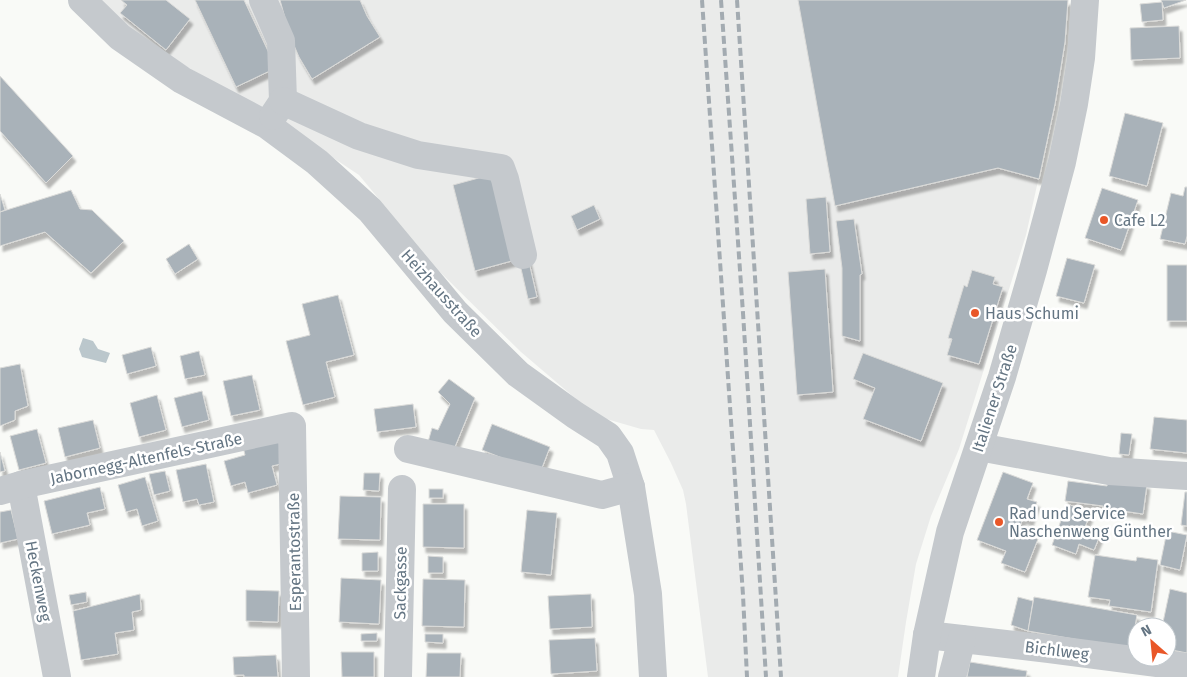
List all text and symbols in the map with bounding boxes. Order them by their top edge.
place label: Cafe L2 [1114,211,1165,230]
marker: Cafe L2 [1098,214,1110,226]
street label: Heizhausstraße [397,246,486,341]
place label: Haus Schumi [985,304,1079,323]
marker: Haus Schumi [969,307,981,319]
street label: Italiener Straße [968,342,1021,455]
street label: Jabornegg-Altenfels-Straße [48,429,244,488]
street label: Esperantostraße [284,493,305,611]
place label: Rad und Service Naschenweng Günther [1009,504,1173,541]
marker: Rad und Service Naschenweng Günther [993,516,1005,528]
street label: Heckenweg [21,539,56,624]
street label: Sackgasse [390,546,411,620]
north arrow [1127,617,1177,667]
text: N [1138,621,1154,641]
street label: Bichlweg [1024,637,1091,664]

